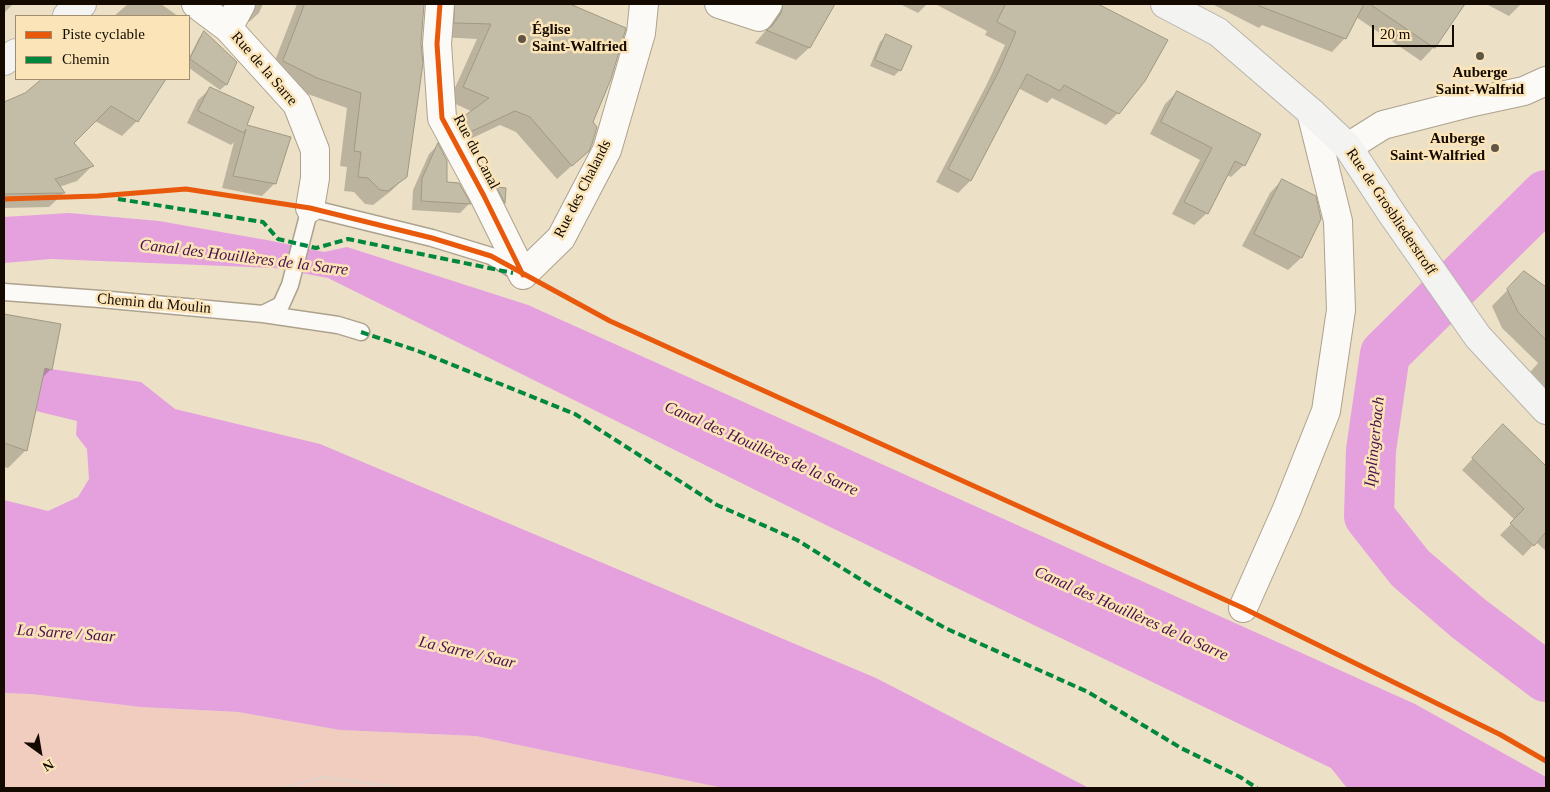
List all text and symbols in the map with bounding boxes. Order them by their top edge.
legend [15,15,190,80]
scale bar [1375,15,1458,47]
place label: Église Saint-Walfried [532,21,627,56]
text: Piste cyclable [62,26,145,42]
text: 20 m [1380,26,1410,42]
street label: Rue de la Sarre [227,28,301,110]
marker: Église Saint-Walfried [516,33,528,45]
marker: Auberge Saint-Walfrid [1474,50,1486,62]
text: Chemin [62,51,110,67]
place label: Auberge Saint-Walfrid [1436,64,1524,99]
street label: Rue du Canal [449,112,503,192]
place label: Auberge Saint-Walfried [1390,130,1485,165]
street label: Rue des Chalands [551,137,615,241]
marker: Auberge Saint-Walfried [1489,142,1501,154]
street label: Rue de Grosbliederstroff [1342,145,1440,279]
water label: Canal des Houillères de la Sarre [139,236,349,280]
street label: Chemin du Moulin [96,290,212,318]
water label: Ipplingerbach [1361,396,1389,488]
water label: Canal des Houillères de la Sarre [661,398,861,500]
water label: Canal des Houillères de la Sarre [1031,563,1231,665]
water label: La Sarre / Saar [16,621,116,647]
water label: La Sarre / Saar [417,633,517,673]
north arrow [15,727,65,777]
text: N [40,756,56,774]

